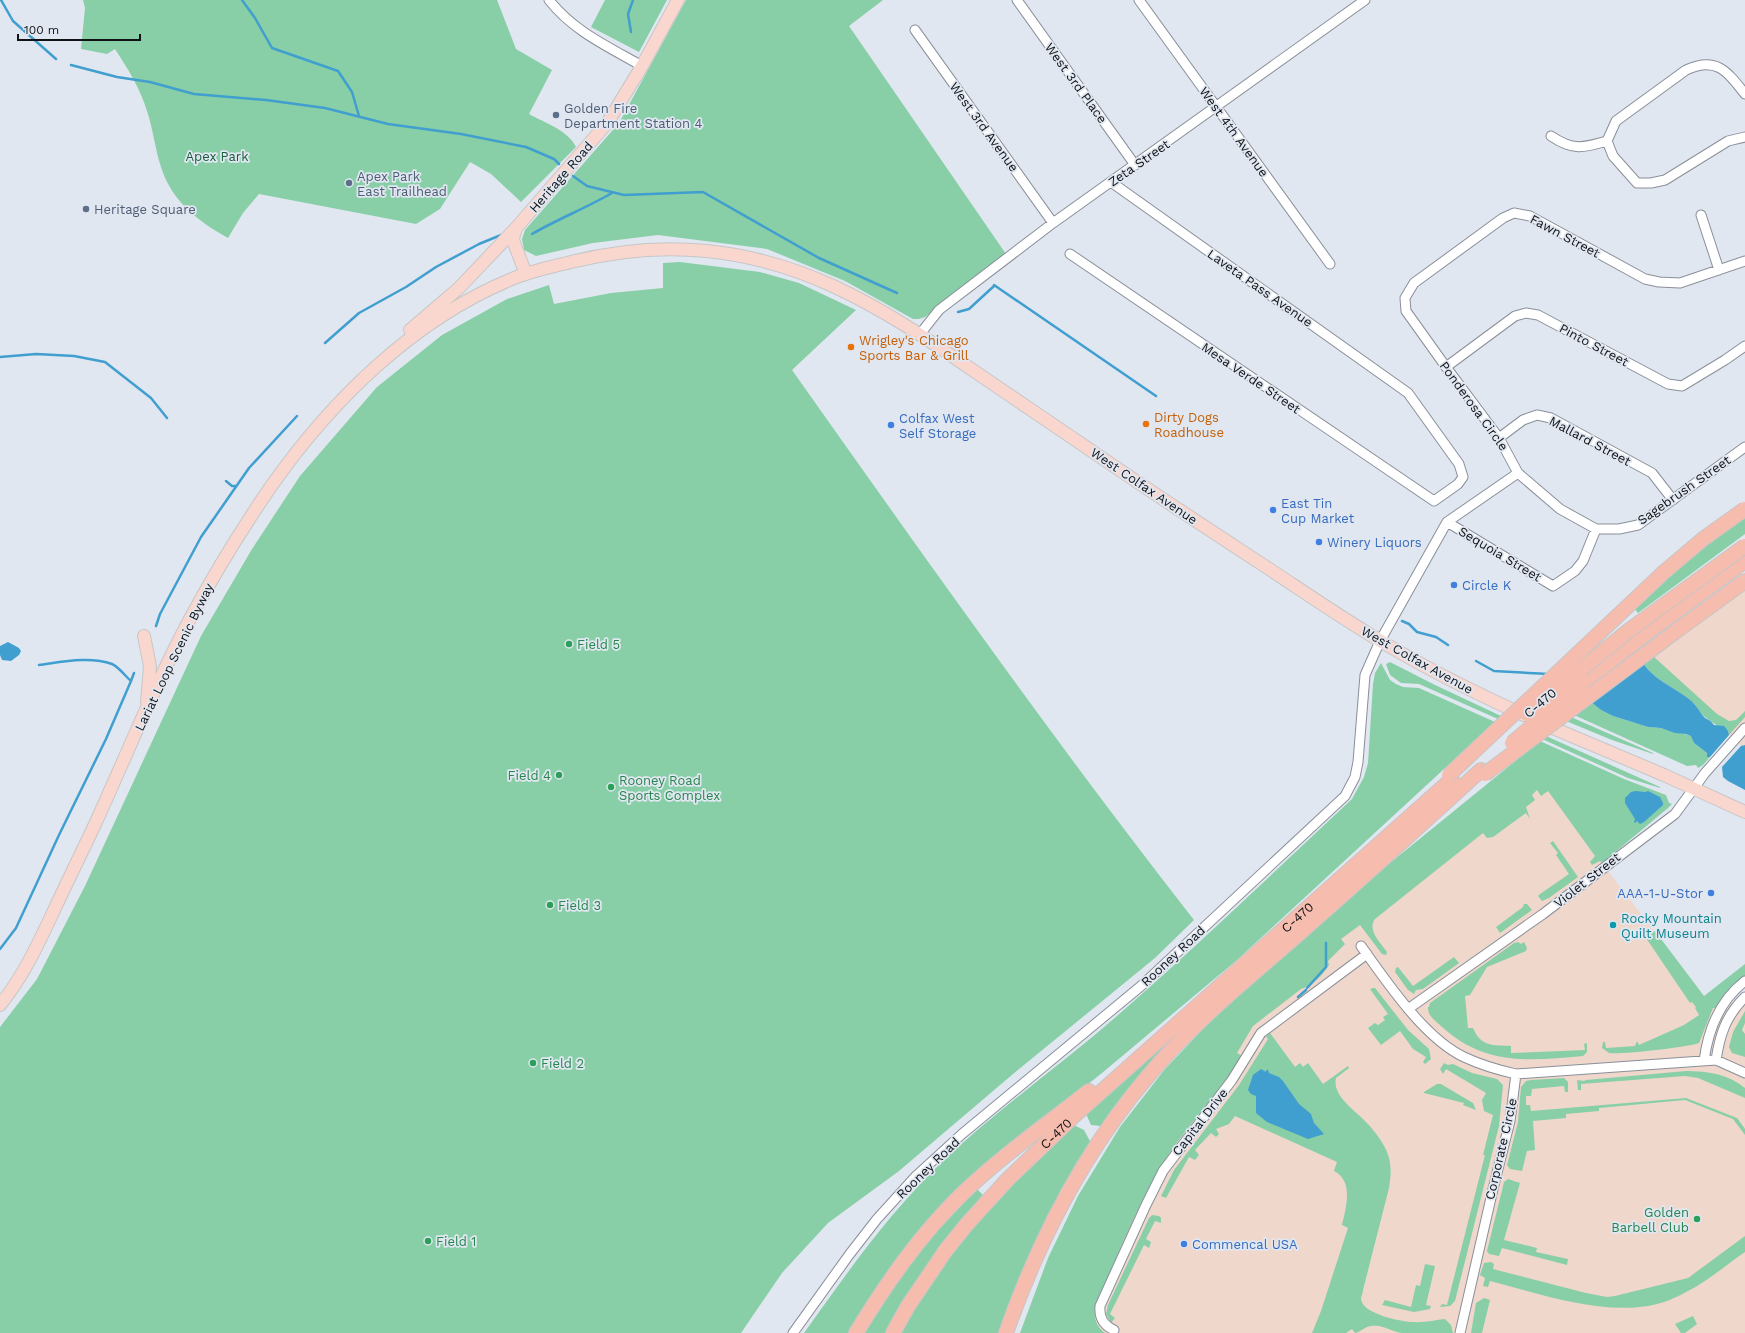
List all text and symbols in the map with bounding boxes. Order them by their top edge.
scale bar [18,16,140,42]
text: 100 m [24,23,59,37]
street label: West 3rd Place [1042,40,1110,126]
street label: West 3rd Avenue [946,79,1022,175]
street label: West 4th Avenue [1196,84,1272,180]
place label: Golden Fire Department Station 4 [564,101,703,131]
marker: Golden Fire Department Station 4 [551,110,561,120]
street label: Zeta Street [1106,136,1173,190]
street label: Heritage Road [526,138,596,216]
park label: Apex Park [185,149,249,164]
place label: Apex Park East Trailhead [357,169,447,199]
marker: Apex Park East Trailhead [344,178,354,188]
place label: Heritage Square [94,202,196,217]
marker: Heritage Square [81,204,91,214]
street label: Fawn Street [1527,211,1603,261]
street label: Laveta Pass Avenue [1205,246,1315,330]
street label: Pinto Street [1557,321,1632,370]
place label: Wrigley's Chicago Sports Bar & Grill [859,333,969,363]
street label: Mesa Verde Street [1199,339,1304,417]
marker: Wrigley's Chicago Sports Bar & Grill [846,342,856,352]
street label: Ponderosa Circle [1437,358,1511,454]
place label: Dirty Dogs Roadhouse [1154,410,1224,440]
place label: Colfax West Self Storage [899,411,976,441]
street label: Mallard Street [1547,413,1634,469]
marker: Dirty Dogs Roadhouse [1141,419,1151,429]
marker: Colfax West Self Storage [886,420,896,430]
street label: West Colfax Avenue [1088,445,1200,527]
street label: Sagebrush Street [1635,452,1734,528]
place label: East Tin Cup Market [1281,496,1355,526]
marker: East Tin Cup Market [1268,505,1278,515]
street label: Sequoia Street [1456,523,1545,585]
place label: Winery Liquors [1327,535,1422,550]
marker: Winery Liquors [1314,537,1324,547]
place label: Circle K [1462,578,1512,593]
street label: Lariat Loop Scenic Byway [132,580,217,733]
marker: Circle K [1449,580,1459,590]
street label: West Colfax Avenue [1358,623,1476,697]
place label: Field 5 [577,637,620,652]
marker: Field 5 [564,639,574,649]
street label: C-470 [1521,685,1559,721]
place label: Field 4 [508,768,551,783]
marker: Field 4 [554,770,564,780]
place label: Rooney Road Sports Complex [619,773,720,803]
marker: Rooney Road Sports Complex [606,782,616,792]
street label: Violet Street [1551,849,1624,911]
place label: AAA-1-U-Stor [1617,886,1703,901]
marker: AAA-1-U-Stor [1706,888,1716,898]
place label: Field 3 [558,898,601,913]
street label: C-470 [1278,899,1316,935]
marker: Field 3 [545,900,555,910]
place label: Rocky Mountain Quilt Museum [1621,911,1722,941]
marker: Rocky Mountain Quilt Museum [1608,920,1618,930]
street label: Rooney Road [1138,923,1208,989]
place label: Field 2 [541,1056,584,1071]
marker: Field 2 [528,1058,538,1068]
street label: Capital Drive [1169,1085,1231,1159]
street label: Corporate Circle [1482,1097,1520,1201]
street label: C-470 [1037,1115,1075,1152]
street label: Rooney Road [893,1134,963,1202]
place label: Golden Barbell Club [1611,1205,1689,1235]
marker: Golden Barbell Club [1692,1214,1702,1224]
place label: Field 1 [436,1234,476,1249]
marker: Field 1 [423,1236,433,1246]
place label: Commencal USA [1192,1237,1298,1252]
marker: Commencal USA [1179,1239,1189,1249]

